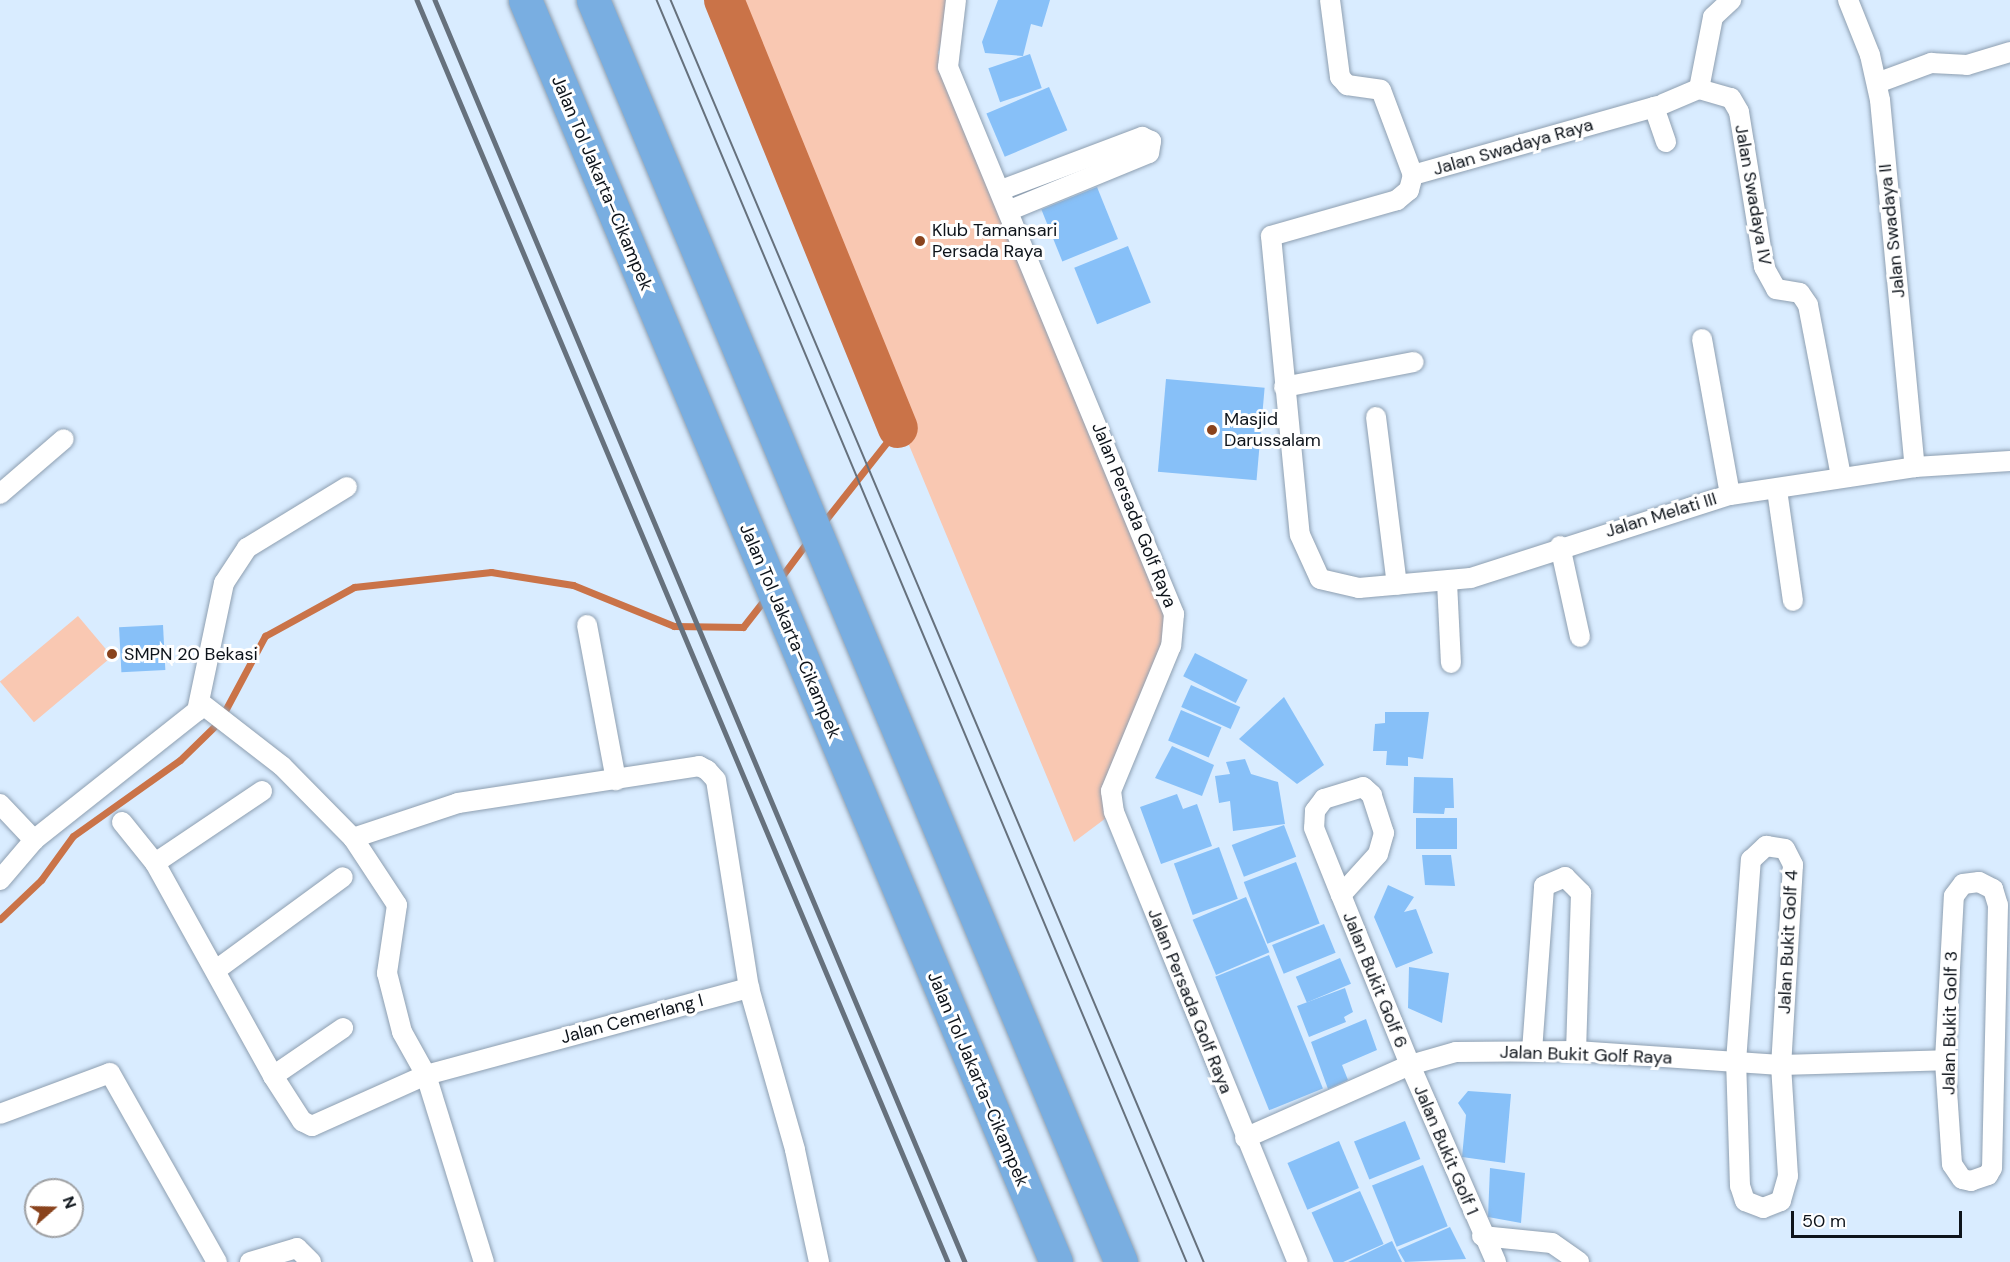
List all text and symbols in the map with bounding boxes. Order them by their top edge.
street label: Jalan Tol Jakarta–Cikampek [547,72,657,294]
street label: Jalan Swadaya Raya [1431,114,1595,180]
street label: Jalan Swadaya IV [1730,123,1776,267]
street label: Jalan Swadaya II [1874,163,1910,299]
place label: Klub Tamansari Persada Raya [932,220,1057,262]
marker: Klub Tamansari Persada Raya [913,234,927,248]
place label: Masjid Darussalam [1224,409,1321,452]
street label: Jalan Persada Golf Raya [1087,419,1181,611]
marker: Masjid Darussalam [1205,423,1219,437]
street label: Jalan Melati III [1603,488,1719,542]
street label: Jalan Tol Jakarta–Cikampek [735,520,845,742]
place label: SMPN 20 Bekasi [124,643,258,665]
marker: SMPN 20 Bekasi [105,647,119,661]
street label: Jalan Bukit Golf 4 [1773,869,1803,1015]
street label: Jalan Persada Golf Raya [1143,905,1237,1097]
street label: Jalan Bukit Golf 6 [1338,909,1412,1051]
street label: Jalan Bukit Golf 3 [1938,951,1962,1095]
street label: Jalan Tol Jakarta–Cikampek [923,968,1033,1190]
street label: Jalan Cemerlang I [558,990,706,1048]
street label: Jalan Bukit Golf Raya [1499,1041,1673,1069]
street label: Jalan Bukit Golf 1 [1409,1082,1483,1218]
north arrow [24,1178,84,1238]
text: N [58,1193,81,1211]
scale bar [1794,1199,1965,1237]
text: 50 m [1802,1209,1846,1233]

